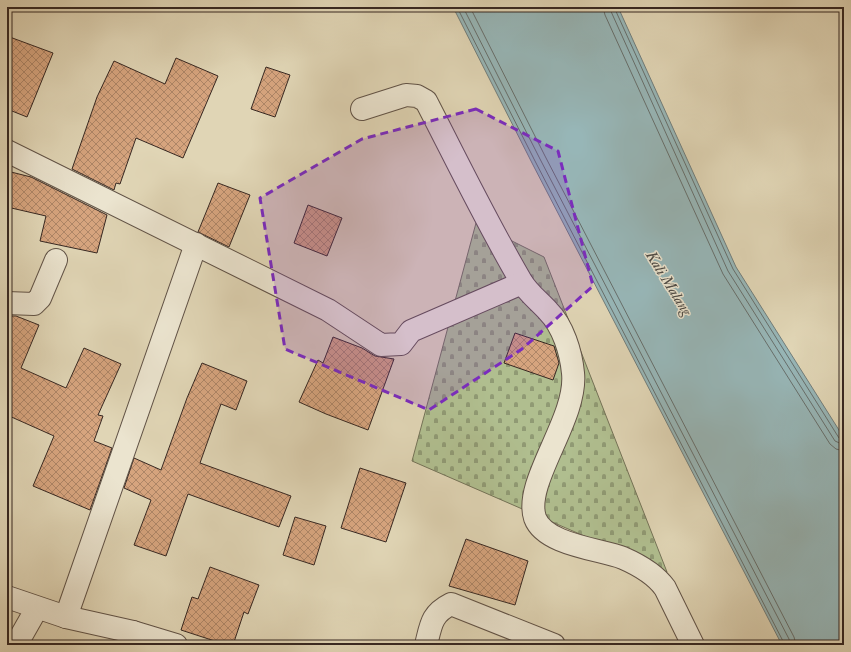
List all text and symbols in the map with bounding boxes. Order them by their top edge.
water label: Kali Malang [641,246,697,320]

